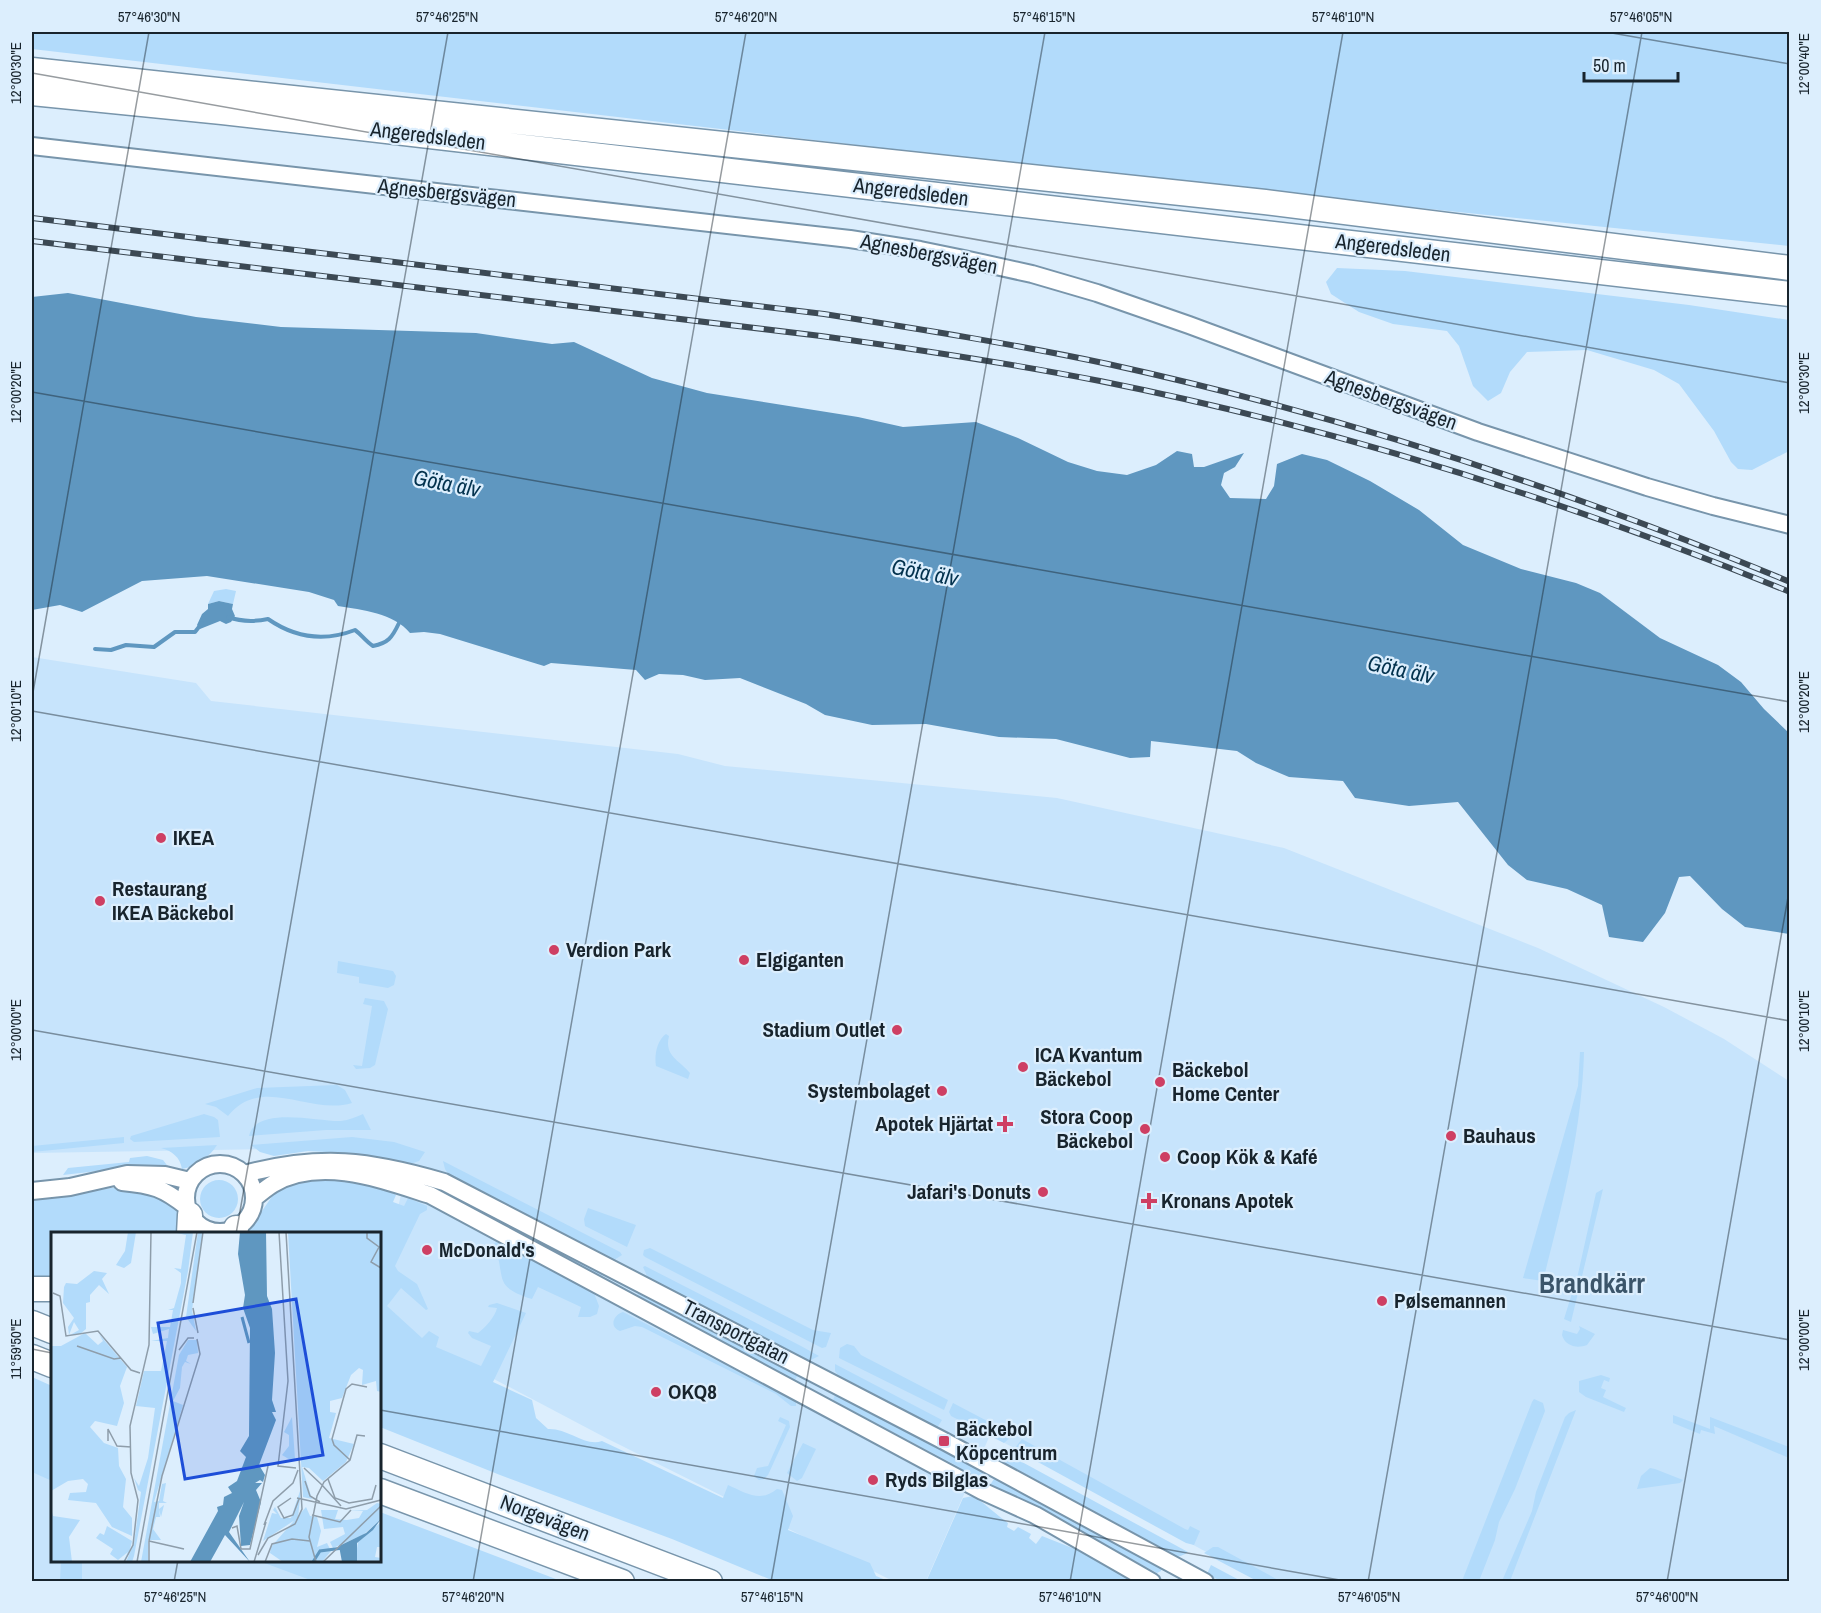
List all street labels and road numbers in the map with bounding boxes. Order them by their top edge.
street label: Angeredsleden [368,114,487,157]
street label: Angeredsleden [851,170,970,213]
street label: Agnesbergsvägen [376,171,518,214]
street label: Agnesbergsvägen [857,226,1000,281]
street label: Angeredsleden [1333,226,1452,269]
street label: Agnesbergsvägen [1320,362,1461,437]
street label: Transportgatan [678,1292,795,1371]
street label: Norgevägen [496,1487,594,1548]

